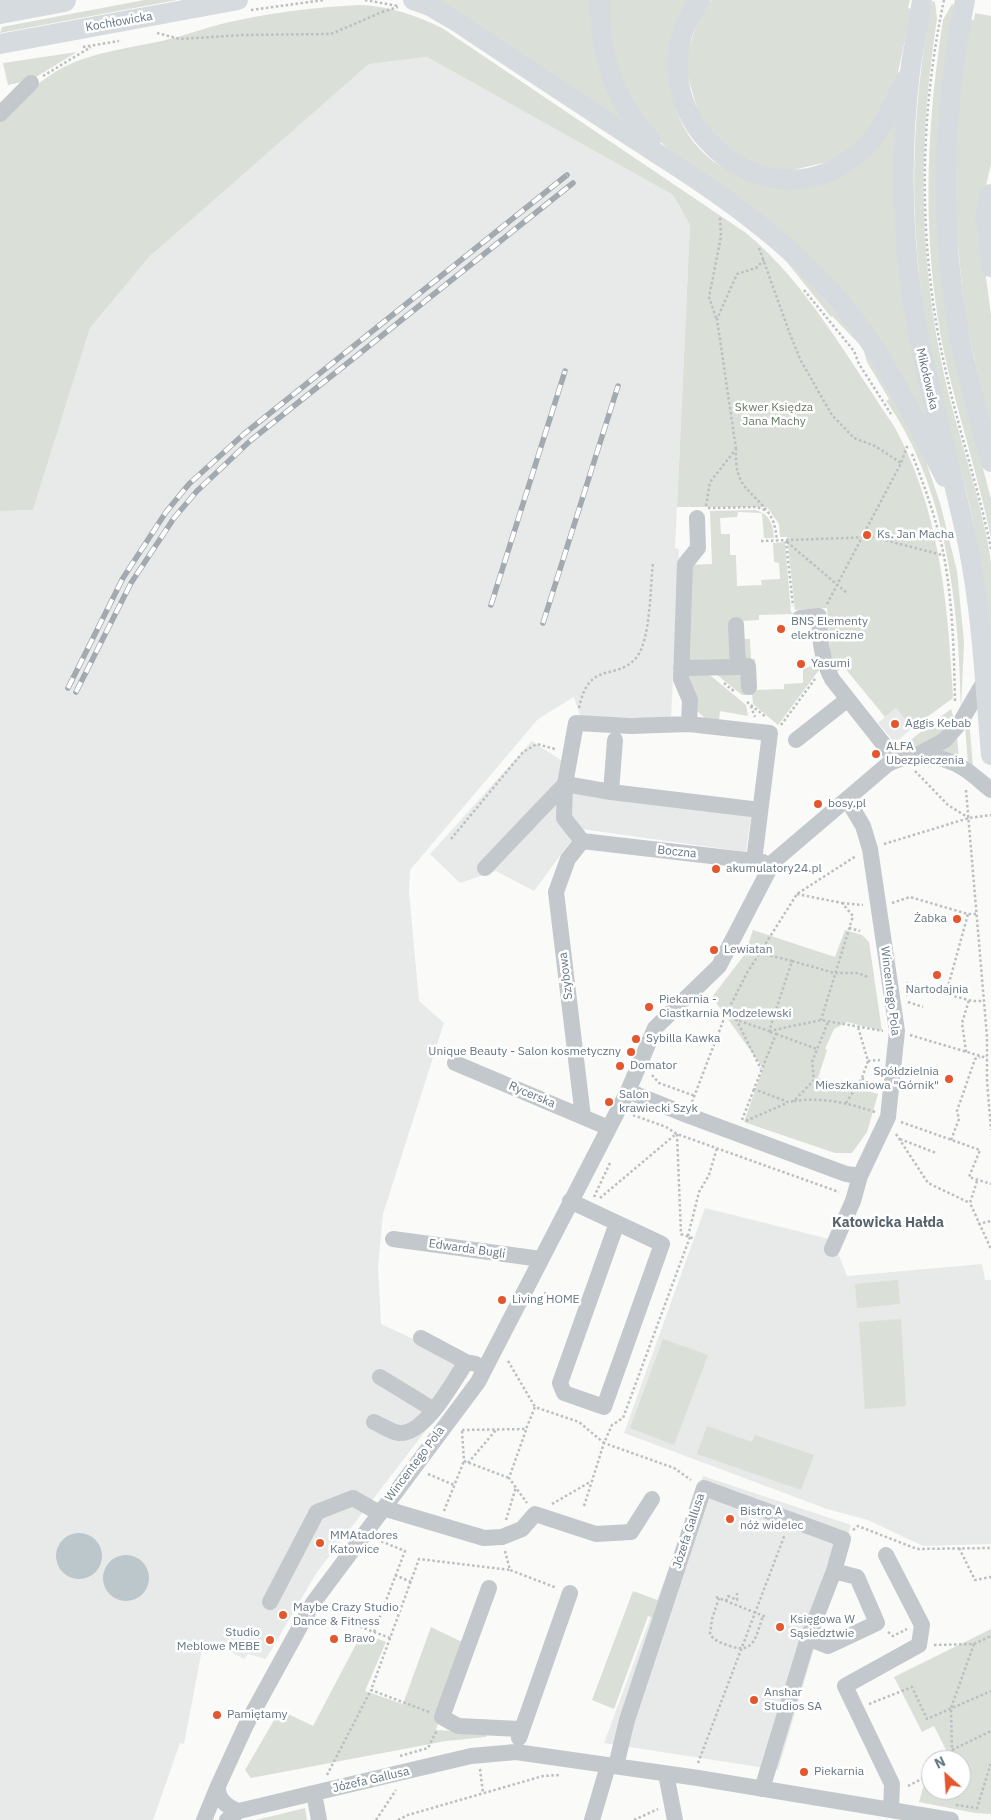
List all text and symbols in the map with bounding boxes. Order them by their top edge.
street label: Kochłowicka [84,9,154,35]
street label: Mikołowska [913,347,941,411]
park label: Skwer Księdza Jana Machy [735,401,813,429]
place label: Ks. Jan Macha [877,528,954,542]
marker: Ks. Jan Macha [861,529,873,541]
place label: BNS Elementy elektroniczne [791,615,868,643]
marker: BNS Elementy elektroniczne [775,623,787,635]
place label: Yasumi [811,657,850,671]
marker: Yasumi [795,658,807,670]
place label: Aggis Kebab [905,717,971,731]
marker: Aggis Kebab [889,718,901,730]
place label: ALFA Ubezpieczenia [886,740,964,768]
marker: ALFA Ubezpieczenia [870,748,882,760]
place label: bosy.pl [828,797,866,811]
marker: bosy.pl [812,798,824,810]
street label: Boczna [657,843,697,861]
place label: akumulatory24.pl [726,862,822,876]
marker: akumulatory24.pl [710,863,722,875]
place label: Żabka [914,912,947,926]
marker: Żabka [951,913,963,925]
place label: Lewiatan [724,943,772,957]
marker: Lewiatan [708,944,720,956]
street label: Wincentego Pola [877,946,903,1036]
street label: Szybowa [556,951,576,1001]
marker: Nartodajnia [931,969,943,981]
place label: Nartodajnia [906,983,968,997]
place label: Piekarnia - Ciastkarnia Modzelewski [659,993,792,1021]
marker: Piekarnia - Ciastkarnia Modzelewski [643,1001,655,1013]
place label: Sybilla Kawka [646,1032,720,1046]
marker: Sybilla Kawka [630,1033,642,1045]
place label: Unique Beauty - Salon kosmetyczny [428,1045,621,1059]
marker: Unique Beauty - Salon kosmetyczny [625,1046,637,1058]
place label: Domator [630,1059,677,1073]
marker: Domator [614,1060,626,1072]
place label: Spółdzielnia Mieszkaniowa "Górnik" [815,1065,939,1093]
marker: Spółdzielnia Mieszkaniowa "Górnik" [943,1073,955,1085]
street label: Rycerska [507,1079,557,1111]
place label: Salon krawiecki Szyk [619,1088,698,1116]
marker: Salon krawiecki Szyk [603,1096,615,1108]
district label: Katowicka Hałda [832,1215,944,1231]
street label: Edwarda Bugli [428,1237,506,1261]
place label: Living HOME [512,1293,580,1307]
marker: Living HOME [496,1294,508,1306]
street label: Wincentego Pola [382,1424,448,1504]
street label: Józefa Gallusa [670,1492,708,1570]
place label: Bistro A nóż widelec [740,1505,804,1533]
marker: Bistro A nóż widelec [724,1513,736,1525]
place label: MMAtadores Katowice [330,1529,398,1557]
marker: MMAtadores Katowice [314,1537,326,1549]
place label: Maybe Crazy Studio Dance & Fitness [293,1601,399,1629]
marker: Maybe Crazy Studio Dance & Fitness [277,1609,289,1621]
place label: Księgowa W Sąsiedztwie [790,1613,855,1641]
marker: Księgowa W Sąsiedztwie [774,1621,786,1633]
place label: Studio Meblowe MEBE [177,1626,260,1654]
place label: Bravo [344,1632,375,1646]
marker: Bravo [328,1633,340,1645]
marker: Studio Meblowe MEBE [264,1634,276,1646]
place label: Anshar Studios SA [764,1686,822,1714]
marker: Anshar Studios SA [748,1694,760,1706]
place label: Pamiętamy [227,1708,288,1722]
marker: Pamiętamy [211,1709,223,1721]
north arrow [921,1750,971,1800]
text: N [931,1752,948,1773]
street label: Józefa Gallusa [331,1764,411,1796]
place label: Piekarnia [814,1765,864,1779]
marker: Piekarnia [798,1766,810,1778]

